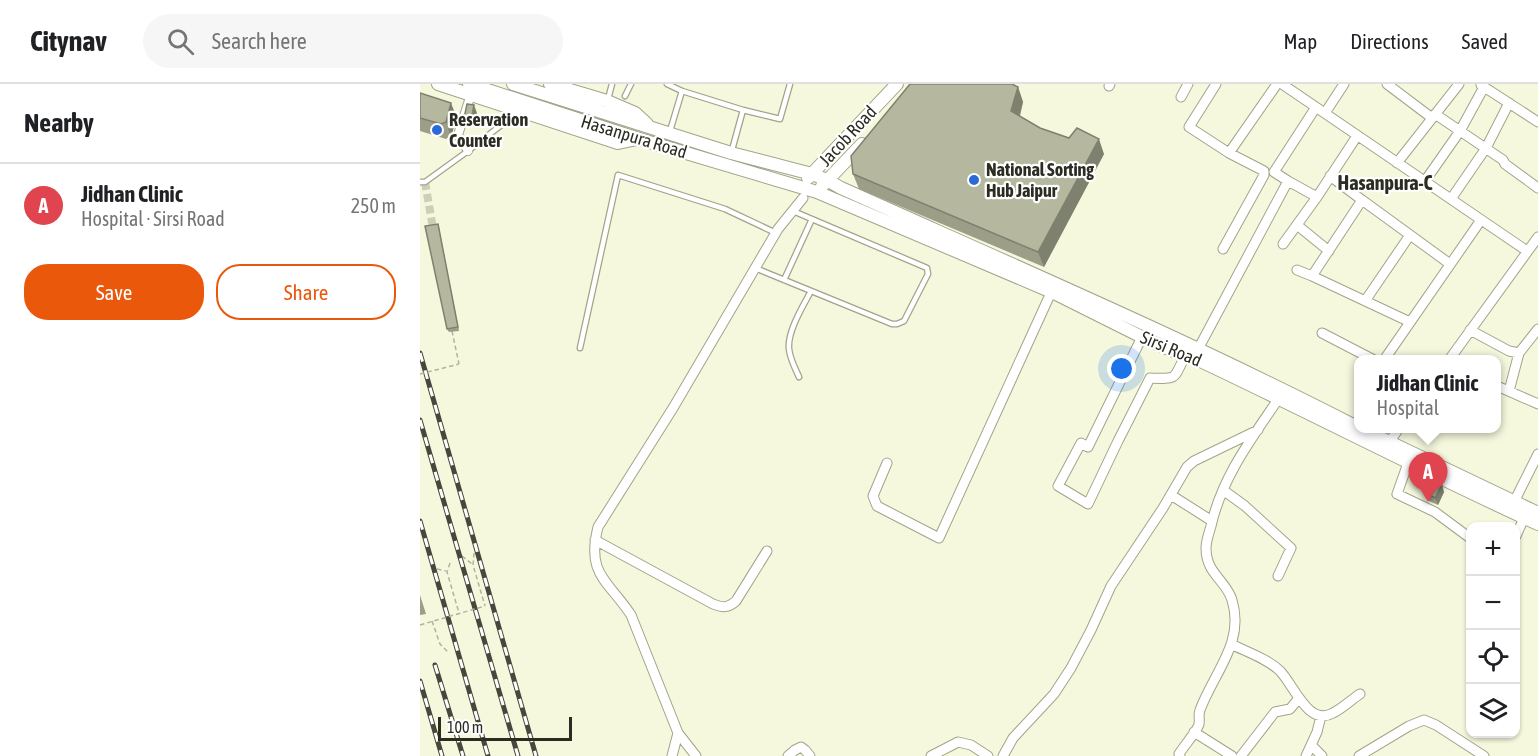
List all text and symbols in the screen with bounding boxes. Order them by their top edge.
search box [143,14,563,68]
text: Citynav [30,25,107,57]
icon: search [164,25,197,58]
text: Search here [212,28,307,54]
text: Map [1283,29,1317,53]
text: Directions [1350,29,1429,53]
text: Saved [1462,29,1508,53]
street label: Jacob Road [815,101,881,170]
text: Nearby [24,108,94,138]
place label: Reservation Counter [449,109,528,151]
street label: Hasanpura Road [579,110,690,163]
marker: Reservation Counter [430,123,444,137]
place label: National Sorting Hub Jaipur [986,159,1094,201]
district label: Hasanpura-C [1338,171,1432,194]
marker: National Sorting Hub Jaipur [967,173,981,187]
text: Jidhan Clinic [81,181,183,207]
text: A [39,194,48,217]
text: 250 m [351,194,396,217]
text: Hospital · Sirsi Road [81,207,225,230]
button: Save [24,264,204,320]
button: Share [216,264,396,320]
street label: Sirsi Road [1137,326,1205,371]
your location [1107,354,1136,383]
popup [1354,355,1501,433]
text: Jidhan Clinic [1377,370,1478,396]
text: Hospital [1377,396,1439,419]
pin: A [1408,452,1448,502]
map controls [1466,522,1520,738]
button: + [1466,522,1520,576]
button: − [1466,576,1520,630]
button: locate [1466,630,1520,684]
button: layers [1466,684,1520,738]
scale bar [438,714,572,742]
text: 100 m [447,718,483,736]

